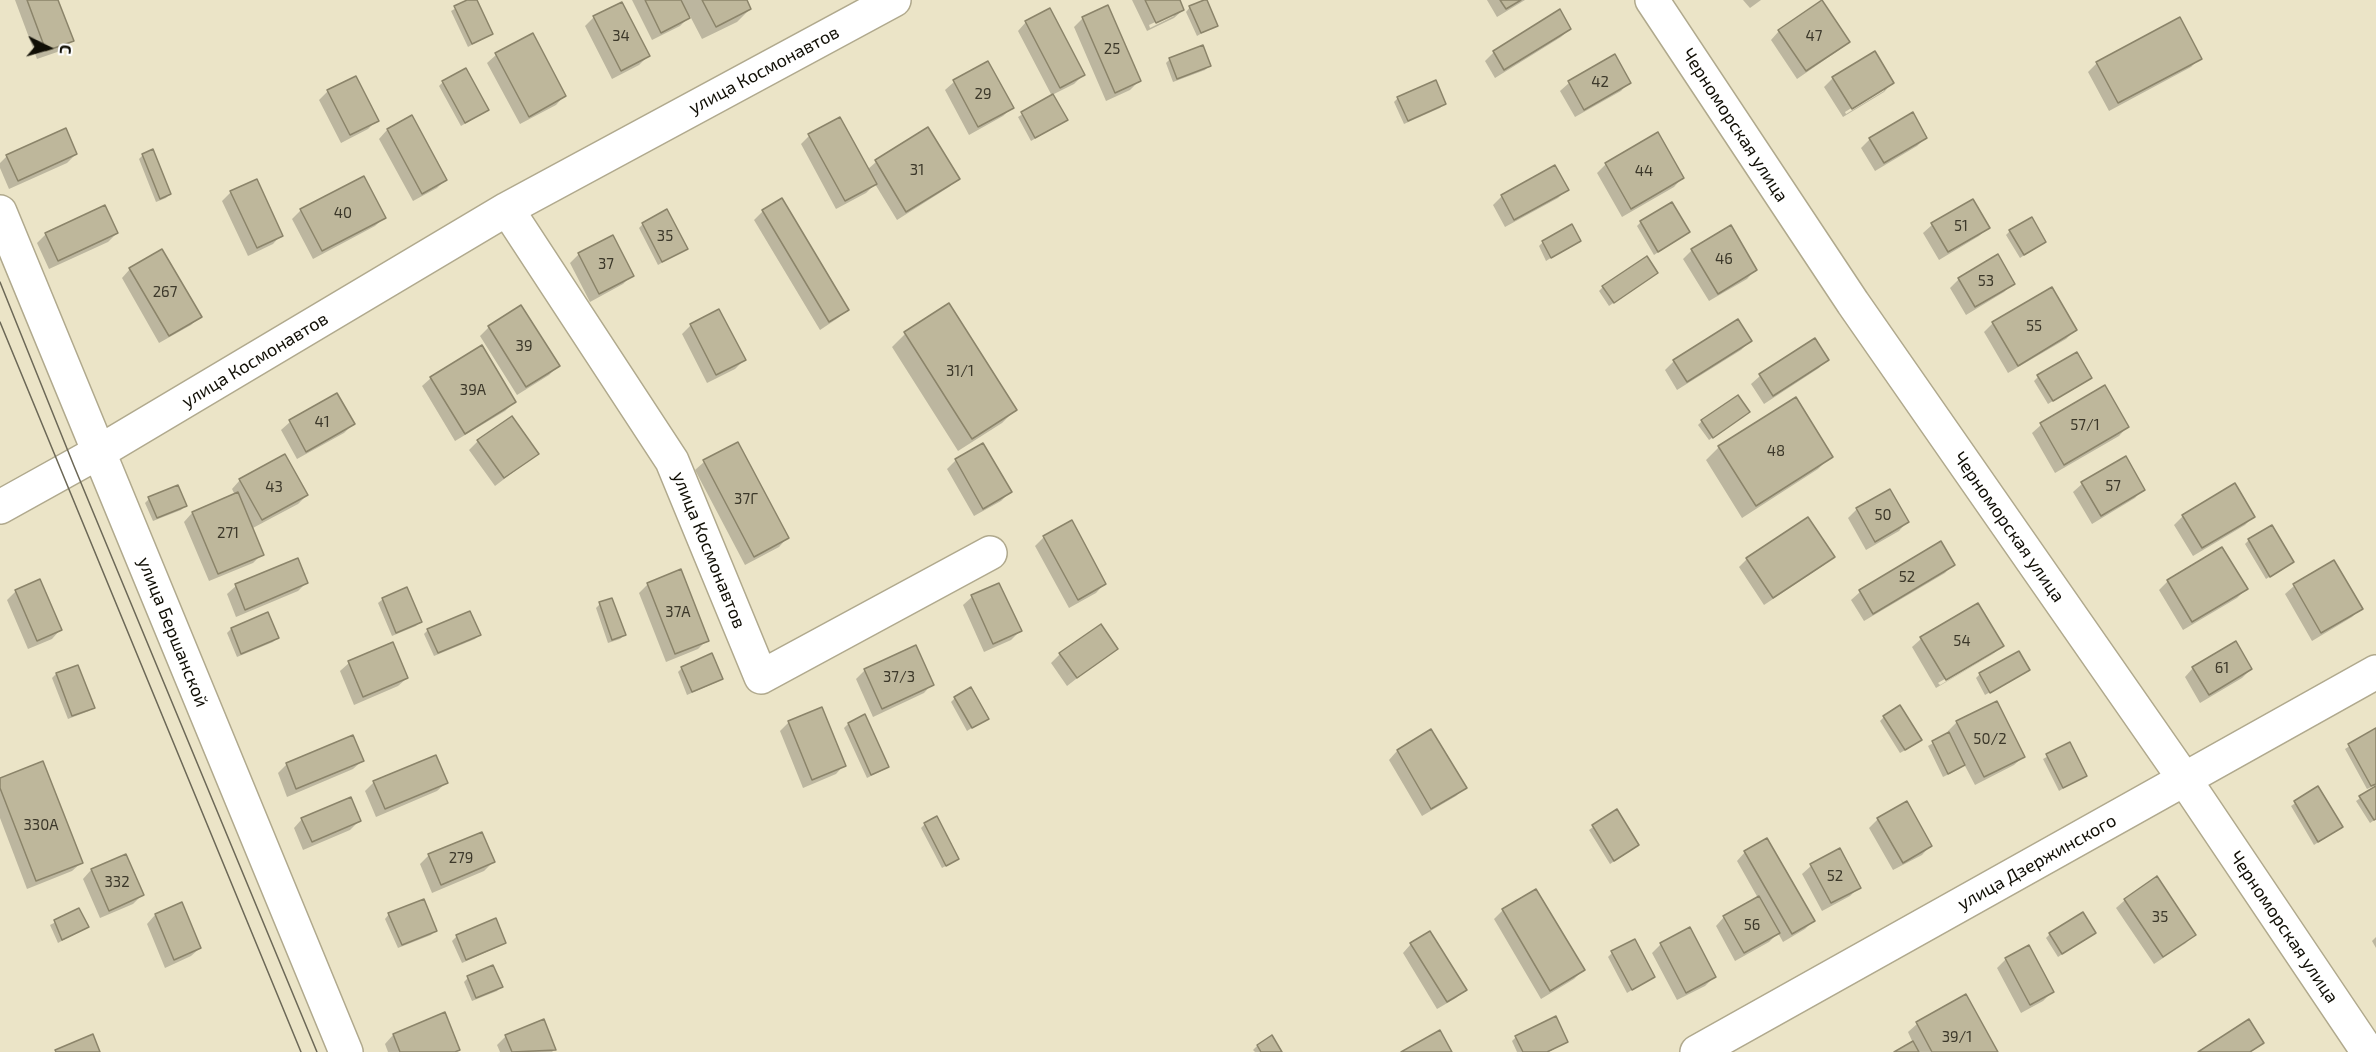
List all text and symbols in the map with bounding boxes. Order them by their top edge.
north arrow [18,18,78,78]
street label: улица Космонавтов [685,21,843,119]
house number: 34 [612,27,630,45]
house number: 47 [1806,27,1822,45]
house number: 25 [1104,40,1120,58]
text: С [57,44,76,55]
street label: Черноморская улица [1677,44,1793,206]
house number: 42 [1591,73,1609,91]
house number: 29 [974,85,992,103]
house number: 31 [910,161,924,179]
house number: 44 [1635,162,1653,180]
house number: 40 [334,204,352,222]
house number: 51 [1954,217,1968,235]
house number: 35 [657,227,673,245]
house number: 46 [1715,250,1733,268]
house number: 37 [598,255,614,273]
house number: 53 [1978,272,1994,290]
house number: 267 [153,283,177,301]
street label: улица Космонавтов [178,308,332,412]
house number: 55 [2026,317,2042,335]
house number: 39 [516,337,532,355]
house number: 31/1 [946,362,974,380]
house number: 39А [460,381,486,399]
house number: 41 [314,413,330,431]
house number: 57/1 [2070,416,2100,434]
house number: 48 [1767,442,1785,460]
street label: Черноморская улица [1949,448,2069,606]
street label: улица Космонавтов [668,469,750,631]
house number: 57 [2105,477,2121,495]
house number: 43 [265,478,283,496]
house number: 37Г [734,490,758,508]
house number: 50 [1874,506,1892,524]
house number: 271 [217,524,239,542]
street label: улица Бершанской [133,554,213,710]
house number: 52 [1899,568,1915,586]
house number: 37А [665,603,691,621]
house number: 54 [1953,632,1971,650]
house number: 61 [2215,659,2229,677]
house number: 37/3 [883,668,915,686]
house number: 50/2 [1973,730,2007,748]
street label: улица Дзержинского [1954,809,2120,915]
house number: 330А [23,816,59,834]
street label: Черноморская улица [2225,847,2343,1007]
house number: 279 [449,849,473,867]
house number: 52 [1827,867,1843,885]
house number: 332 [104,873,130,891]
house number: 35 [2152,908,2168,926]
house number: 56 [1744,916,1760,934]
house number: 39/1 [1942,1028,1972,1046]

